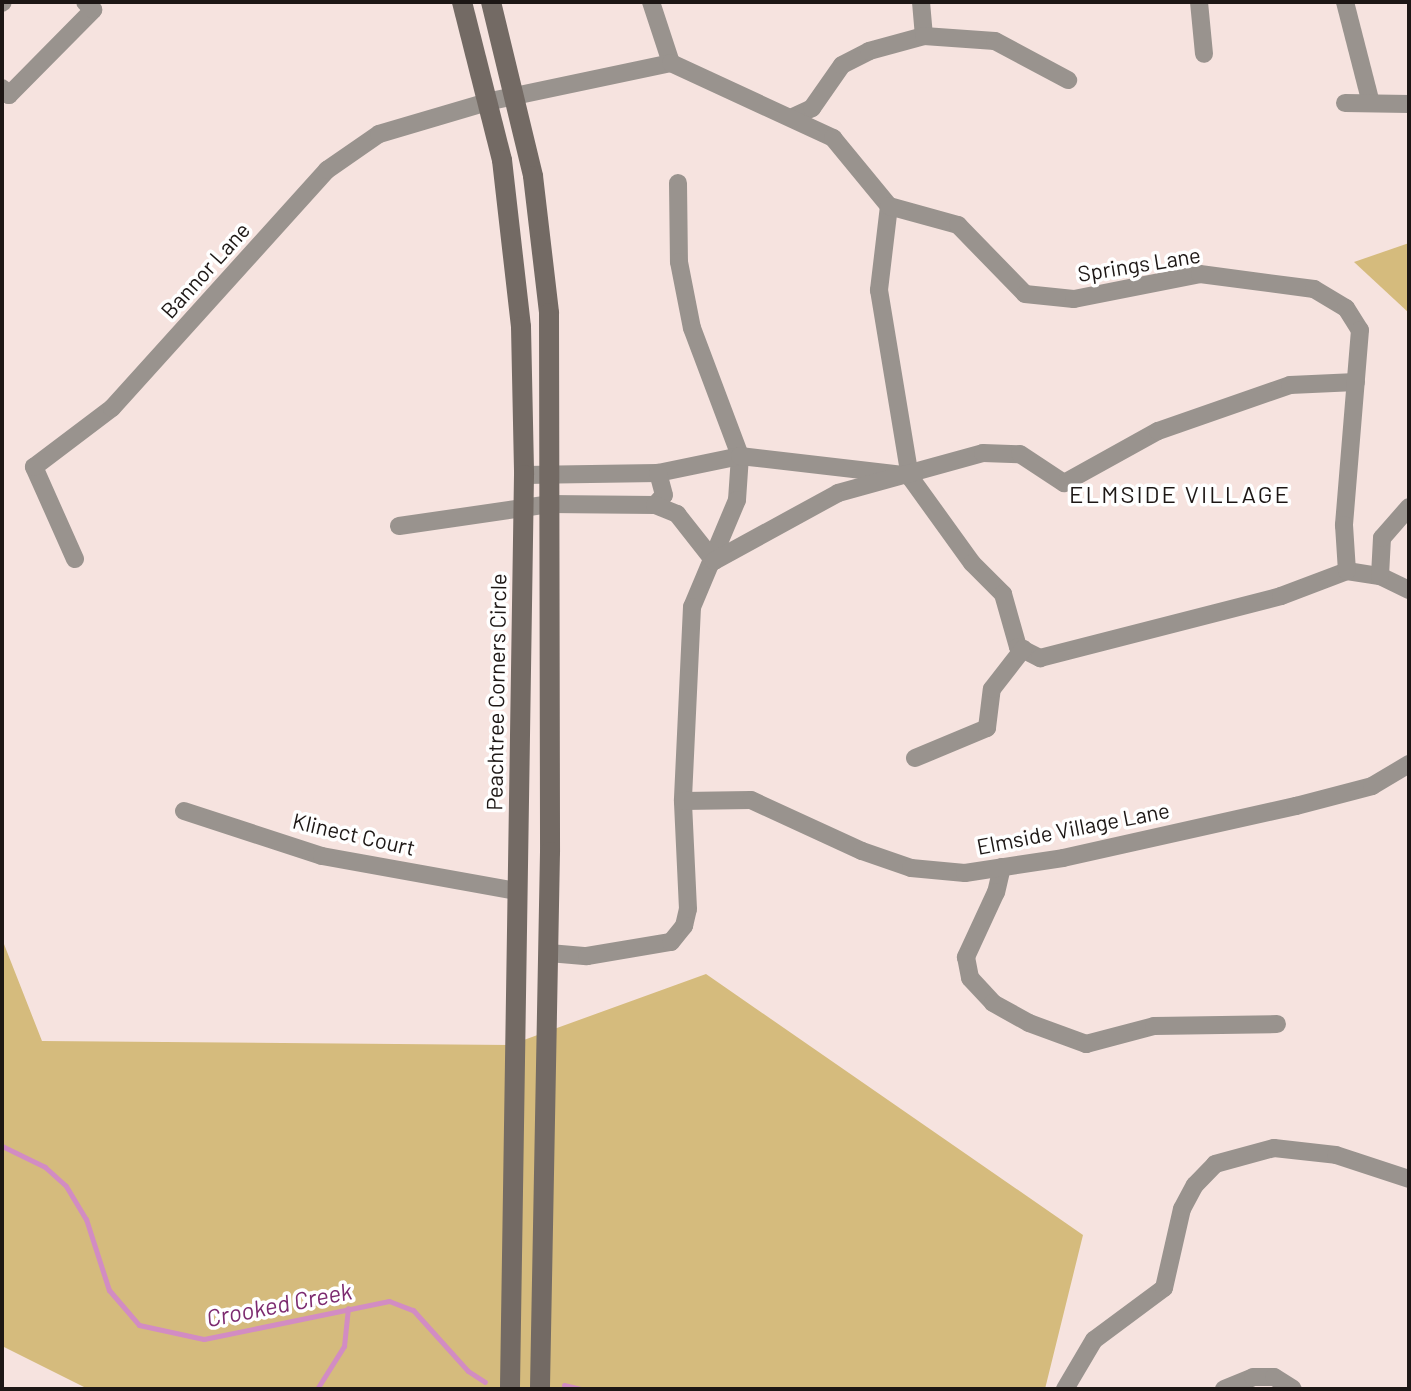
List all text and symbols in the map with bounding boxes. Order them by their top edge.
street label: Bannor Lane [155,217,255,323]
street label: Springs Lane [1076,241,1202,287]
district label: ELMSIDE VILLAGE [1069,480,1291,508]
street label: Peachtree Corners Circle [481,573,511,811]
street label: Elmside Village Lane [974,796,1172,860]
street label: Klinect Court [290,807,418,861]
water label: Crooked Creek [204,1276,354,1332]

